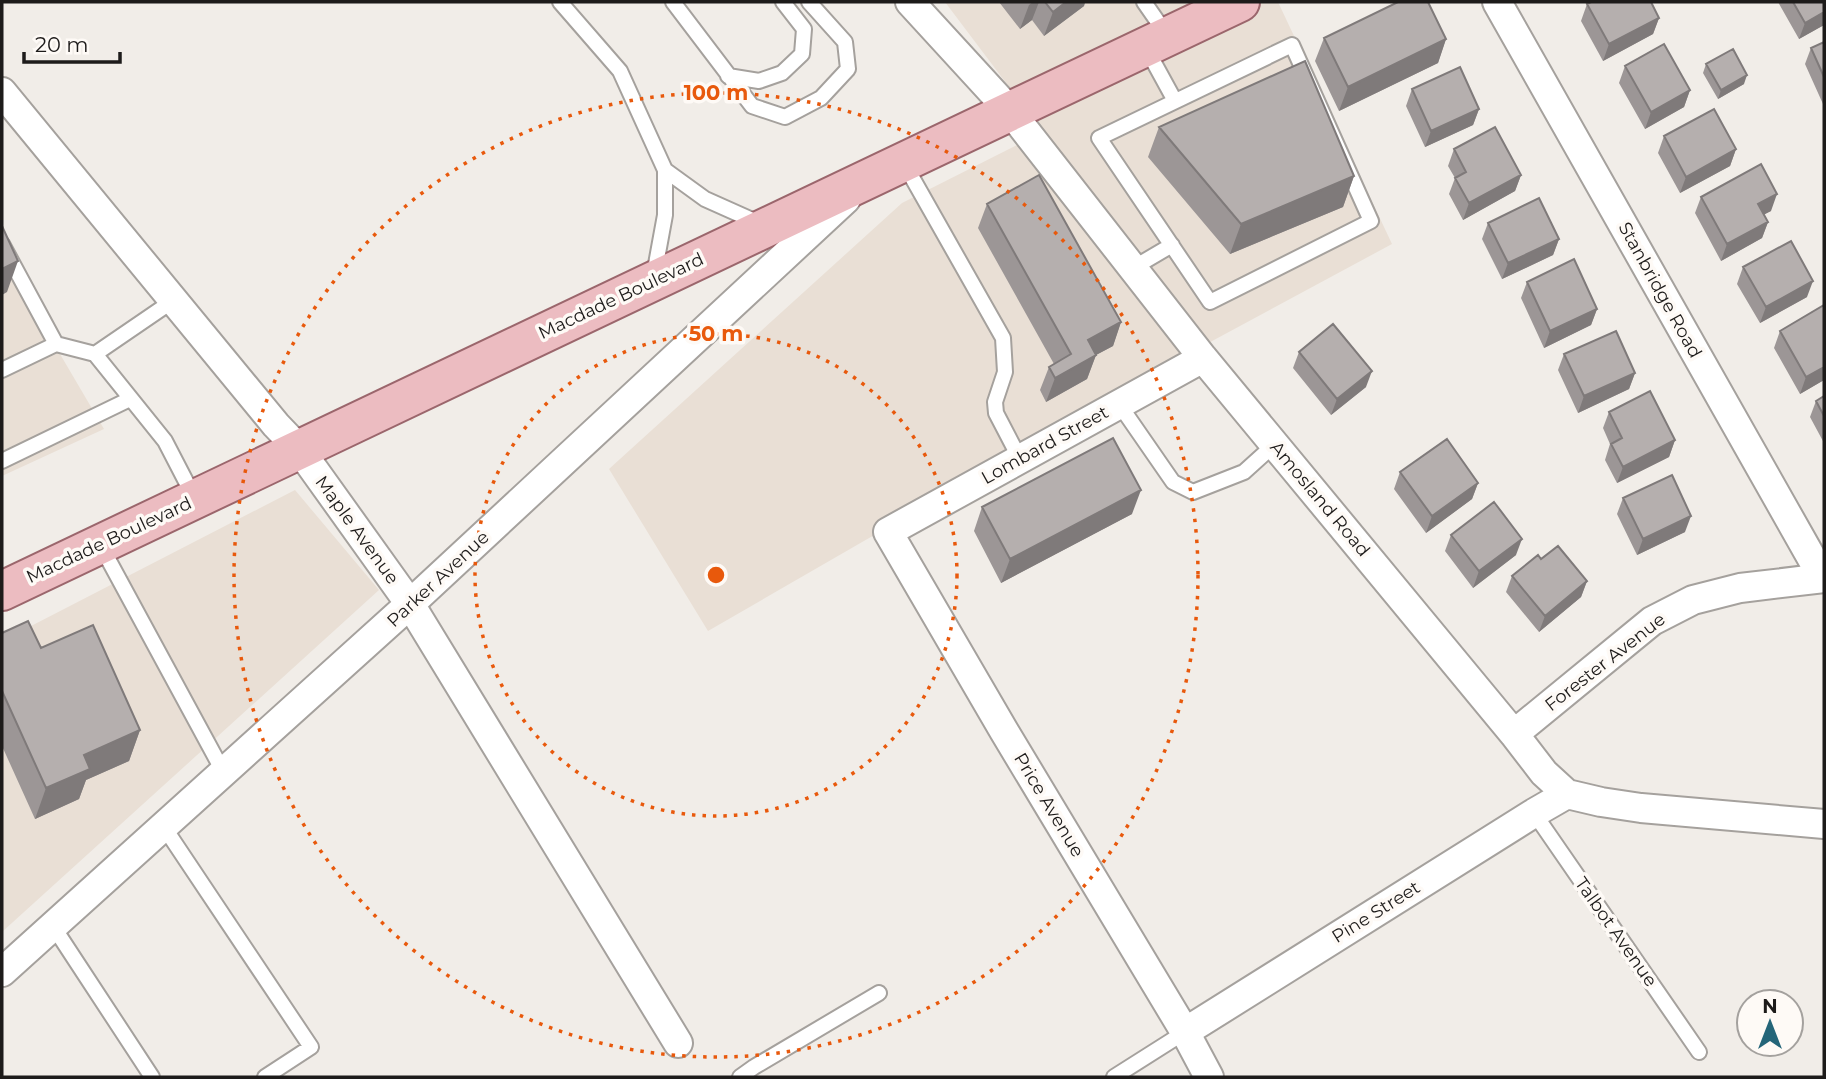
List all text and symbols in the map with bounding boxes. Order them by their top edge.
scale bar [24,21,121,65]
text: 20 m [35,32,89,57]
text: 100 m [684,80,748,105]
street label: Stanbridge Road [1614,218,1706,362]
street label: Macdade Boulevard [535,248,707,344]
text: 50 m [689,321,743,346]
street label: Lombard Street [978,401,1112,489]
street label: Amosland Road [1265,437,1375,561]
street label: Maple Avenue [310,472,404,588]
street label: Macdade Boulevard [23,492,195,588]
street label: Parker Avenue [382,526,494,632]
centre of rings [704,563,728,587]
street label: Forester Avenue [1540,608,1670,716]
street label: Price Avenue [1009,749,1089,861]
street label: Talbot Avenue [1570,873,1662,991]
street label: Pine Street [1328,876,1424,948]
north arrow [1735,988,1805,1058]
text: N [1762,995,1778,1018]

